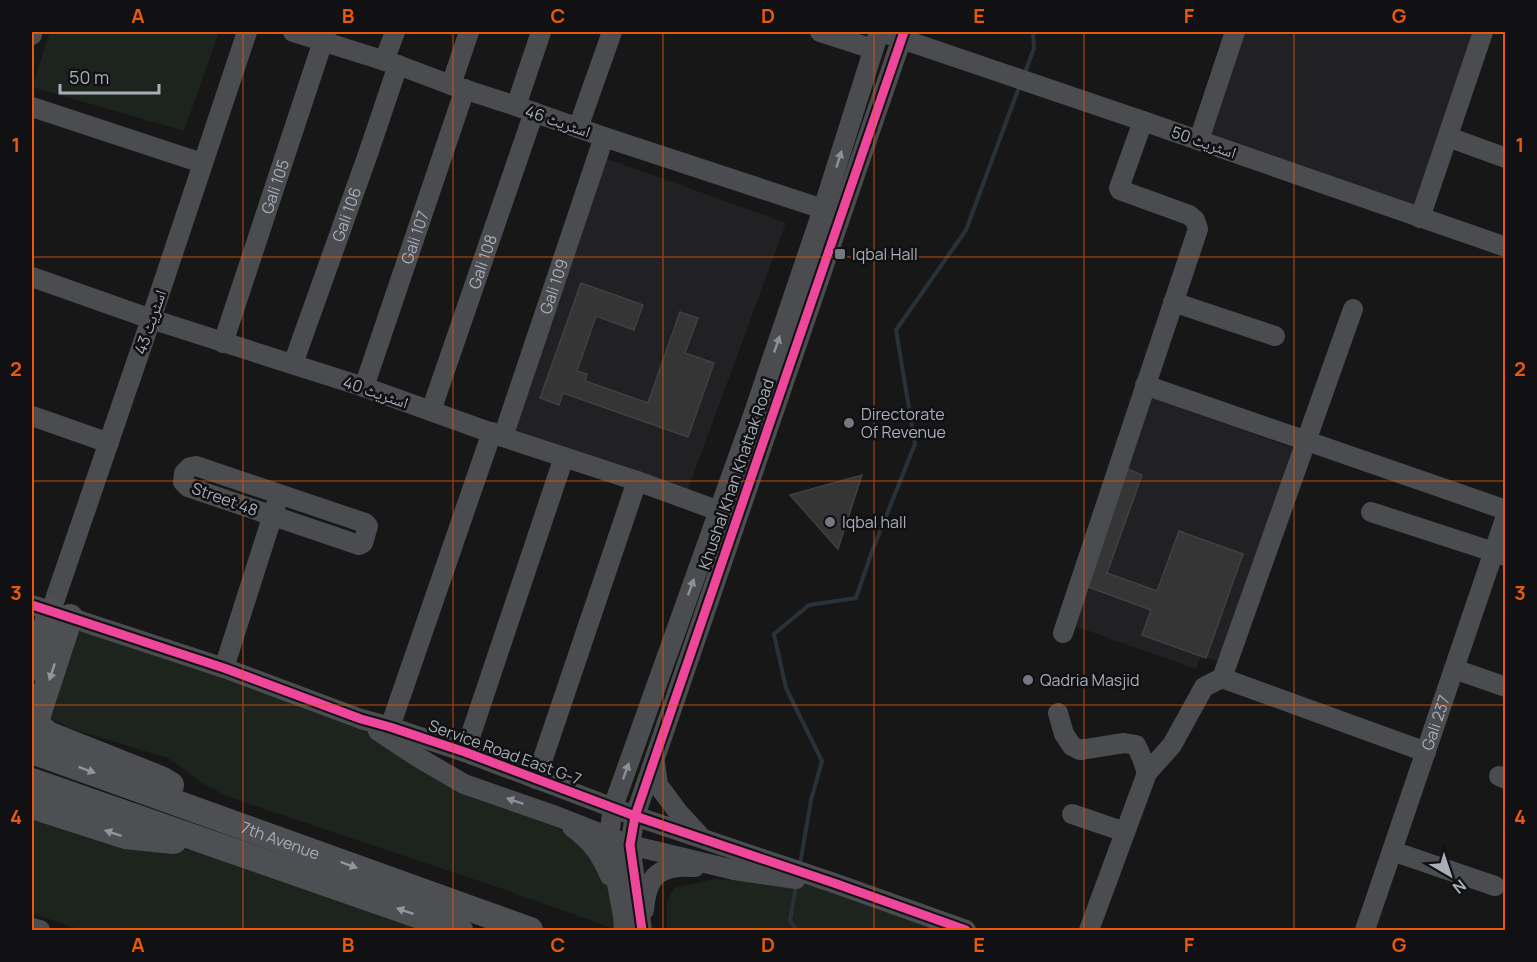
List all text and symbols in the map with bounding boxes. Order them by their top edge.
text: A [131,2,145,29]
text: B [342,2,355,29]
text: C [551,2,565,29]
text: D [761,2,775,29]
text: E [973,2,985,29]
text: F [1184,2,1195,29]
text: G [1392,2,1407,29]
scale bar [60,57,159,95]
text: 50 m [69,65,109,89]
street label: اسٹریٹ 46 [522,100,594,142]
street label: اسٹریٹ 50 [1169,121,1239,163]
text: 1 [12,131,20,158]
text: 1 [1516,131,1524,158]
one-way arrow [835,150,844,168]
street label: Gali 105 [256,156,294,216]
street label: Gali 106 [327,184,366,245]
street label: Gali 107 [395,208,434,267]
street label: Gali 108 [463,231,502,292]
place label: Iqbal Hall [852,243,918,265]
marker: Iqbal Hall [833,247,847,261]
street label: Gali 109 [534,256,573,317]
street label: اسٹریٹ 43 [129,287,171,357]
one-way arrow [773,335,783,353]
text: 2 [10,355,22,382]
text: 2 [1514,355,1526,382]
street label: اسٹریٹ 40 [340,371,412,413]
street label: Khushal Khan Khattak Road [693,376,779,572]
place label: Directorate Of Revenue [861,403,946,443]
marker: Directorate Of Revenue [842,416,856,430]
street label: Street 48 [189,477,261,521]
place label: Iqbal hall [842,511,906,533]
marker: Iqbal hall [823,515,837,529]
one-way arrow [687,578,697,596]
text: 3 [10,579,22,606]
text: 3 [1514,579,1526,606]
one-way arrow [47,663,56,681]
place label: Qadria Masjid [1040,669,1140,691]
marker: Qadria Masjid [1021,673,1035,687]
street label: Gali 237 [1416,692,1455,753]
street label: Service Road East G-7 [426,714,584,790]
one-way arrow [621,762,631,780]
one-way arrow [78,766,96,776]
one-way arrow [506,796,524,806]
text: 4 [10,803,22,830]
text: 4 [1514,803,1526,830]
street label: 7th Avenue [238,816,323,865]
one-way arrow [104,827,122,837]
north arrow [1420,845,1480,905]
one-way arrow [340,861,358,870]
text: N [1448,874,1471,899]
one-way arrow [395,906,413,916]
text: A [131,931,145,958]
text: B [342,931,355,958]
text: C [551,931,565,958]
text: D [761,931,775,958]
text: E [973,931,985,958]
text: F [1184,931,1195,958]
text: G [1392,931,1407,958]

